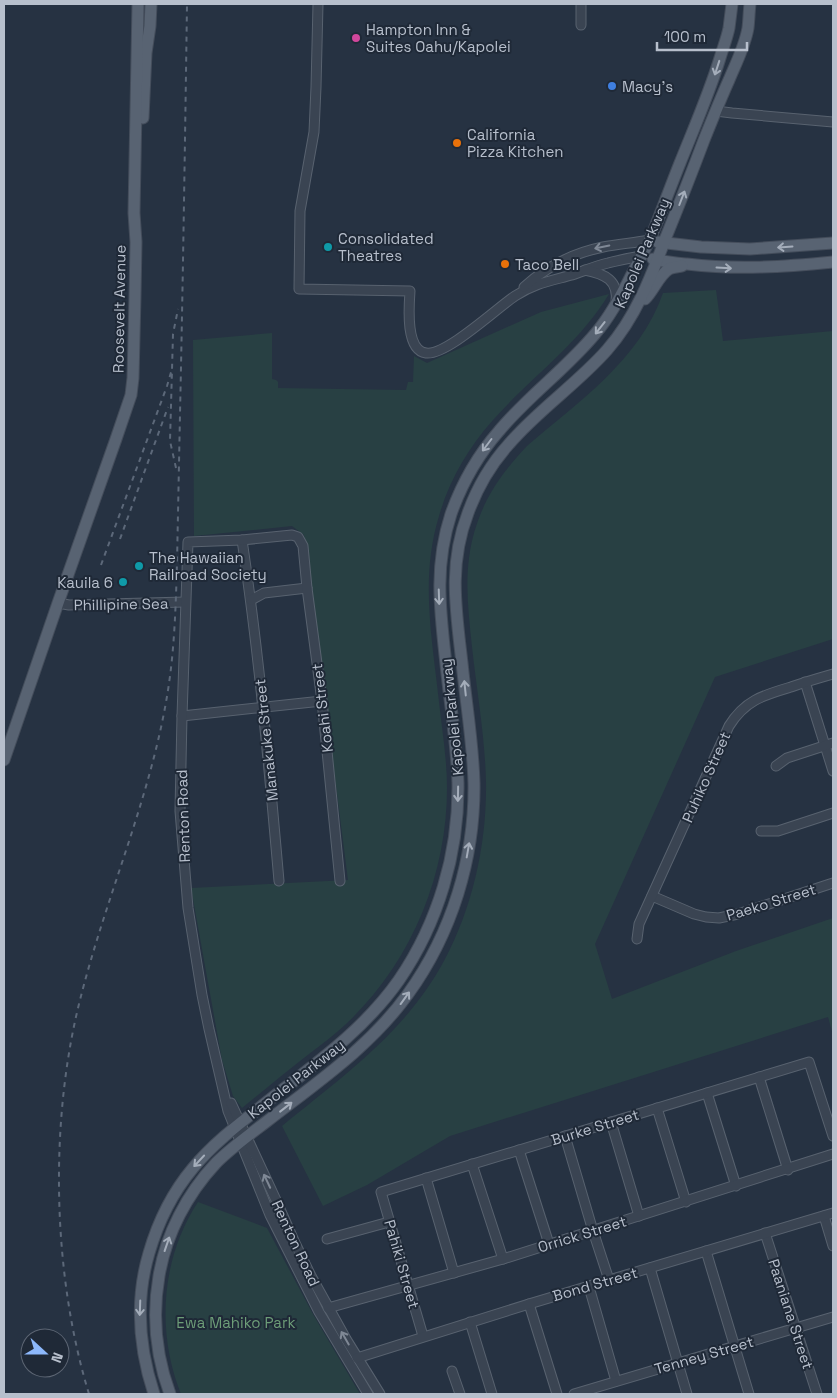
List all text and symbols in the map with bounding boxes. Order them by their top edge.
place label: Hampton Inn & Suites Oahu/Kapolei [366,20,511,56]
scale bar [657,20,747,52]
text: 100 m [664,27,706,46]
marker: Hampton Inn & Suites Oahu/Kapolei [350,32,362,44]
one-way arrow [711,60,721,76]
place label: Macy's [622,77,673,96]
marker: Macy's [606,80,618,92]
place label: California Pizza Kitchen [467,125,563,161]
marker: California Pizza Kitchen [451,137,463,149]
one-way arrow [678,191,687,206]
street label: Kapolei Parkway [610,195,674,311]
place label: Consolidated Theatres [338,229,434,265]
marker: Consolidated Theatres [322,241,334,253]
one-way arrow [777,242,793,251]
one-way arrow [594,243,610,253]
street label: Roosevelt Avenue [108,245,130,373]
place label: Taco Bell [515,255,579,274]
marker: Taco Bell [499,258,511,270]
one-way arrow [716,263,732,272]
one-way arrow [594,321,605,334]
one-way arrow [482,438,492,452]
place label: The Hawaiian Railroad Society [149,548,267,584]
marker: The Hawaiian Railroad Society [133,560,145,572]
place label: Kauila 6 [57,573,113,592]
marker: Kauila 6 [117,576,129,588]
one-way arrow [435,589,444,605]
street label: Phillipine Sea [73,594,169,614]
street label: Kapolei Parkway [436,658,468,776]
street label: Koahi Street [307,662,337,753]
street label: Manakuke Street [250,678,282,802]
one-way arrow [460,680,470,696]
street label: Puhiko Street [677,728,735,825]
street label: Renton Road [172,769,194,863]
one-way arrow [453,786,463,802]
one-way arrow [464,842,474,858]
street label: Paeko Street [724,879,818,925]
one-way arrow [400,991,410,1005]
street label: Kapolei Parkway [244,1035,348,1123]
one-way arrow [279,1101,292,1112]
street label: Burke Street [549,1105,641,1149]
one-way arrow [193,1154,205,1167]
one-way arrow [262,1174,272,1189]
street label: Renton Road [268,1197,324,1289]
street label: Orrick Street [535,1211,629,1256]
street label: Pahiki Street [380,1217,424,1311]
one-way arrow [163,1236,172,1252]
street label: Paaniana Street [764,1256,818,1372]
street label: Bond Street [550,1263,640,1305]
one-way arrow [136,1300,145,1316]
park label: Ewa Mahiko Park [176,1313,296,1332]
north arrow [20,1328,70,1378]
one-way arrow [340,1331,350,1345]
street label: Tenney Street [652,1332,756,1378]
text: N [47,1350,67,1365]

